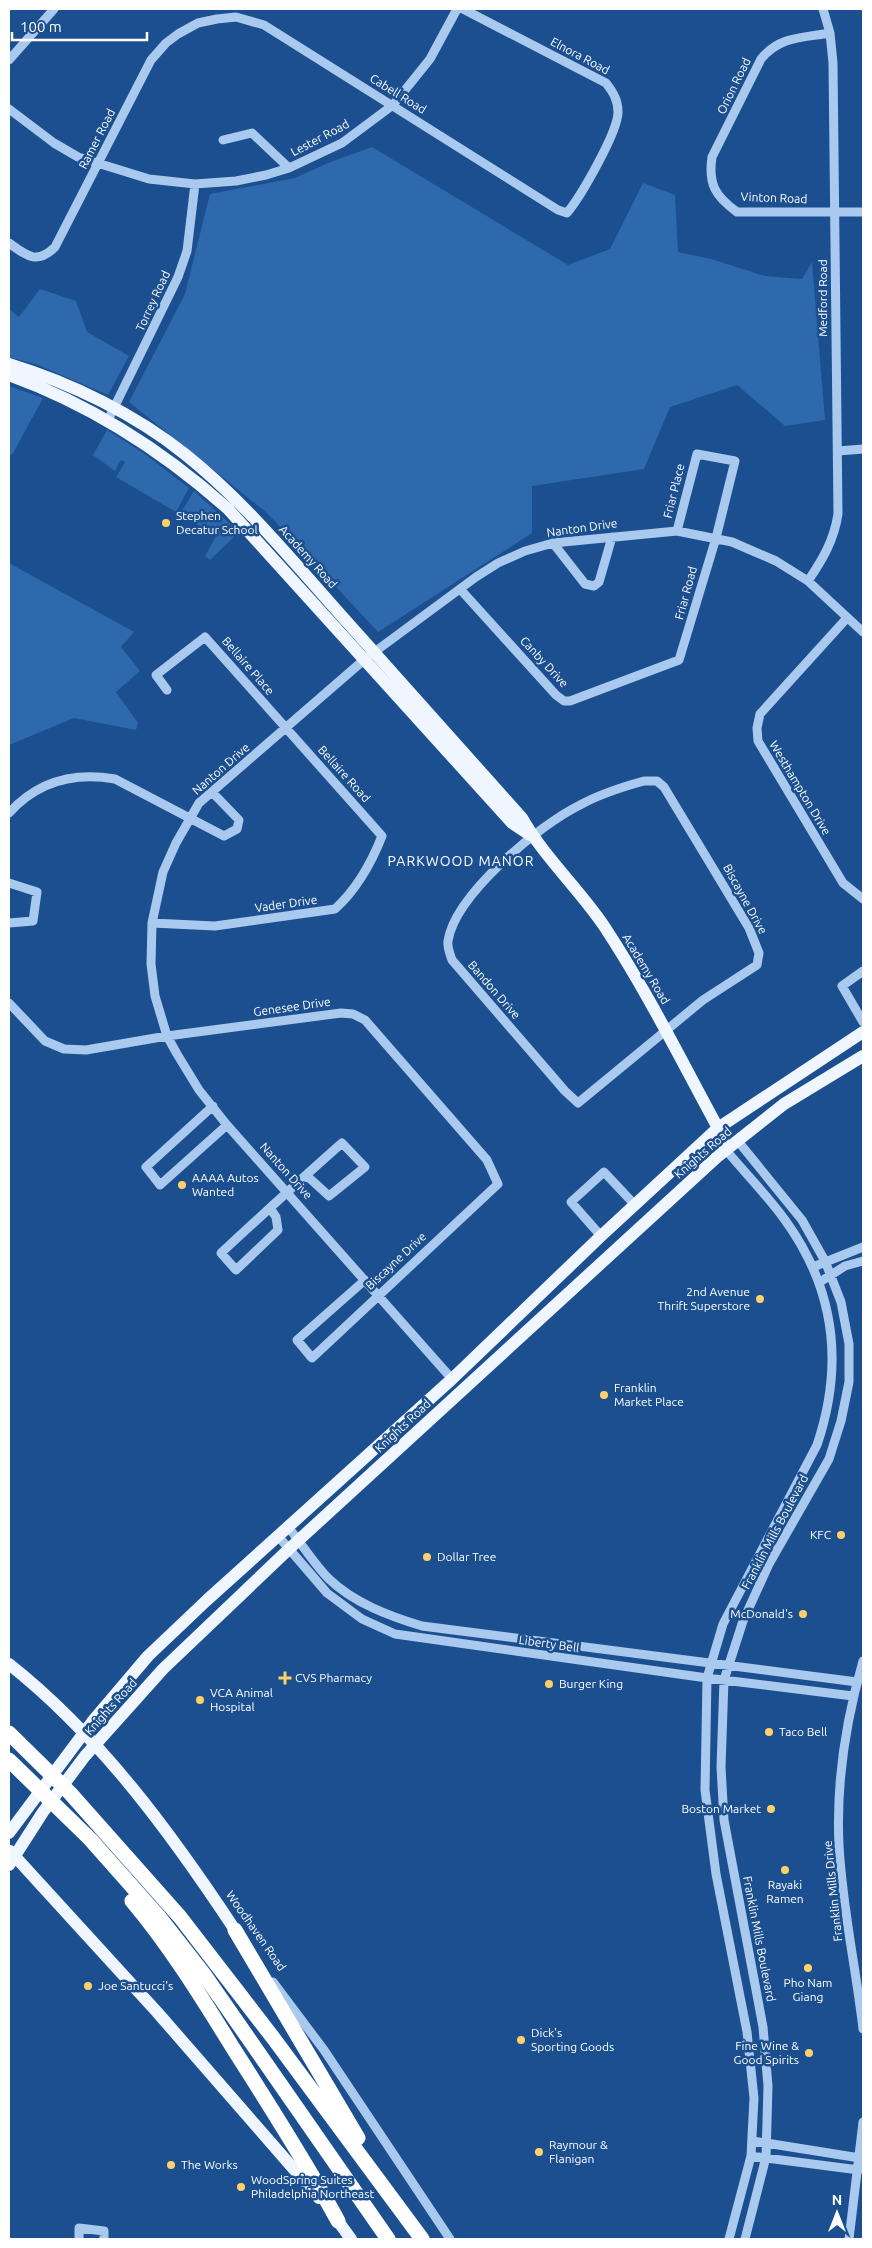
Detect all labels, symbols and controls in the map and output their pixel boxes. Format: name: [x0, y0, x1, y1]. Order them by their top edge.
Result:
scale bar: [12, 10, 148, 42]
text: 100 m: [20, 18, 62, 35]
street label: Elnora Road: [549, 35, 612, 77]
street label: Orion Road: [714, 55, 753, 116]
street label: Cabell Road: [368, 71, 429, 116]
street label: Ramer Road: [76, 107, 117, 171]
street label: Lester Road: [288, 117, 351, 158]
street label: Vinton Road: [740, 190, 808, 205]
street label: Medford Road: [816, 259, 829, 337]
street label: Torrey Road: [133, 269, 172, 333]
street label: Friar Place: [660, 462, 687, 519]
place label: Stephen Decatur School: [176, 509, 258, 536]
street label: Nanton Drive: [546, 516, 618, 539]
marker: Stephen Decatur School: [160, 517, 172, 529]
street label: Academy Road: [277, 523, 340, 591]
street label: Friar Road: [672, 565, 699, 621]
street label: Bellaire Place: [220, 634, 277, 697]
street label: Canby Drive: [518, 634, 571, 690]
street label: Westhampton Drive: [767, 738, 834, 837]
street label: Nanton Drive: [190, 740, 252, 797]
street label: Bellaire Road: [316, 743, 373, 804]
district label: PARKWOOD MANOR: [388, 853, 534, 869]
street label: Biscayne Drive: [721, 862, 770, 936]
street label: Vader Drive: [254, 893, 318, 914]
street label: Academy Road: [620, 931, 673, 1006]
street label: Bandon Drive: [466, 958, 523, 1021]
street label: Genesee Drive: [253, 995, 331, 1018]
street label: Knights Road: [672, 1124, 734, 1181]
street label: Nanton Drive: [258, 1140, 315, 1202]
place label: AAAA Autos Wanted: [192, 1171, 259, 1198]
marker: AAAA Autos Wanted: [176, 1179, 188, 1191]
street label: Biscayne Drive: [363, 1229, 429, 1292]
place label: 2nd Avenue Thrift Superstore: [658, 1285, 750, 1312]
marker: 2nd Avenue Thrift Superstore: [754, 1293, 766, 1305]
place label: Franklin Market Place: [614, 1381, 684, 1408]
marker: Franklin Market Place: [598, 1389, 610, 1401]
street label: Knights Road: [372, 1397, 433, 1455]
street label: Franklin Mills Boulevard: [739, 1472, 810, 1591]
place label: KFC: [810, 1528, 832, 1541]
marker: KFC: [835, 1529, 847, 1541]
place label: Dollar Tree: [437, 1550, 496, 1563]
marker: Dollar Tree: [421, 1551, 433, 1563]
place label: McDonald's: [730, 1607, 793, 1620]
marker: McDonald's: [797, 1608, 809, 1620]
street label: Liberty Bell: [518, 1633, 580, 1654]
place label: CVS Pharmacy: [295, 1671, 372, 1684]
marker: CVS Pharmacy: [279, 1672, 291, 1684]
street label: Knights Road: [82, 1676, 139, 1737]
place label: Burger King: [559, 1677, 623, 1690]
marker: Burger King: [543, 1678, 555, 1690]
place label: VCA Animal Hospital: [210, 1686, 273, 1713]
marker: VCA Animal Hospital: [194, 1694, 206, 1706]
place label: Taco Bell: [779, 1725, 827, 1738]
marker: Taco Bell: [763, 1726, 775, 1738]
place label: Boston Market: [681, 1802, 761, 1815]
marker: Boston Market: [765, 1803, 777, 1815]
street label: Franklin Mills Drive: [821, 1840, 844, 1942]
marker: Rayaki Ramen: [779, 1864, 791, 1876]
street label: Franklin Mills Boulevard: [741, 1875, 778, 2003]
place label: Rayaki Ramen: [766, 1878, 804, 1905]
street label: Woodhaven Road: [224, 1888, 289, 1973]
marker: Pho Nam Giang: [802, 1962, 814, 1974]
place label: Pho Nam Giang: [784, 1976, 832, 2003]
place label: Joe Santucci's: [98, 1979, 173, 1992]
marker: Joe Santucci's: [82, 1980, 94, 1992]
place label: Dick's Sporting Goods: [531, 2026, 614, 2053]
marker: Dick's Sporting Goods: [515, 2034, 527, 2046]
place label: Fine Wine & Good Spirits: [734, 2039, 799, 2066]
marker: Fine Wine & Good Spirits: [803, 2047, 815, 2059]
place label: Raymour & Flanigan: [549, 2138, 608, 2165]
marker: Raymour & Flanigan: [533, 2146, 545, 2158]
place label: The Works: [181, 2158, 238, 2171]
marker: The Works: [165, 2159, 177, 2171]
place label: WoodSpring Suites Philadelphia Northeast: [251, 2173, 374, 2200]
marker: WoodSpring Suites Philadelphia Northeast: [235, 2181, 247, 2193]
north arrow: [812, 2188, 862, 2238]
text: N: [832, 2192, 842, 2208]

